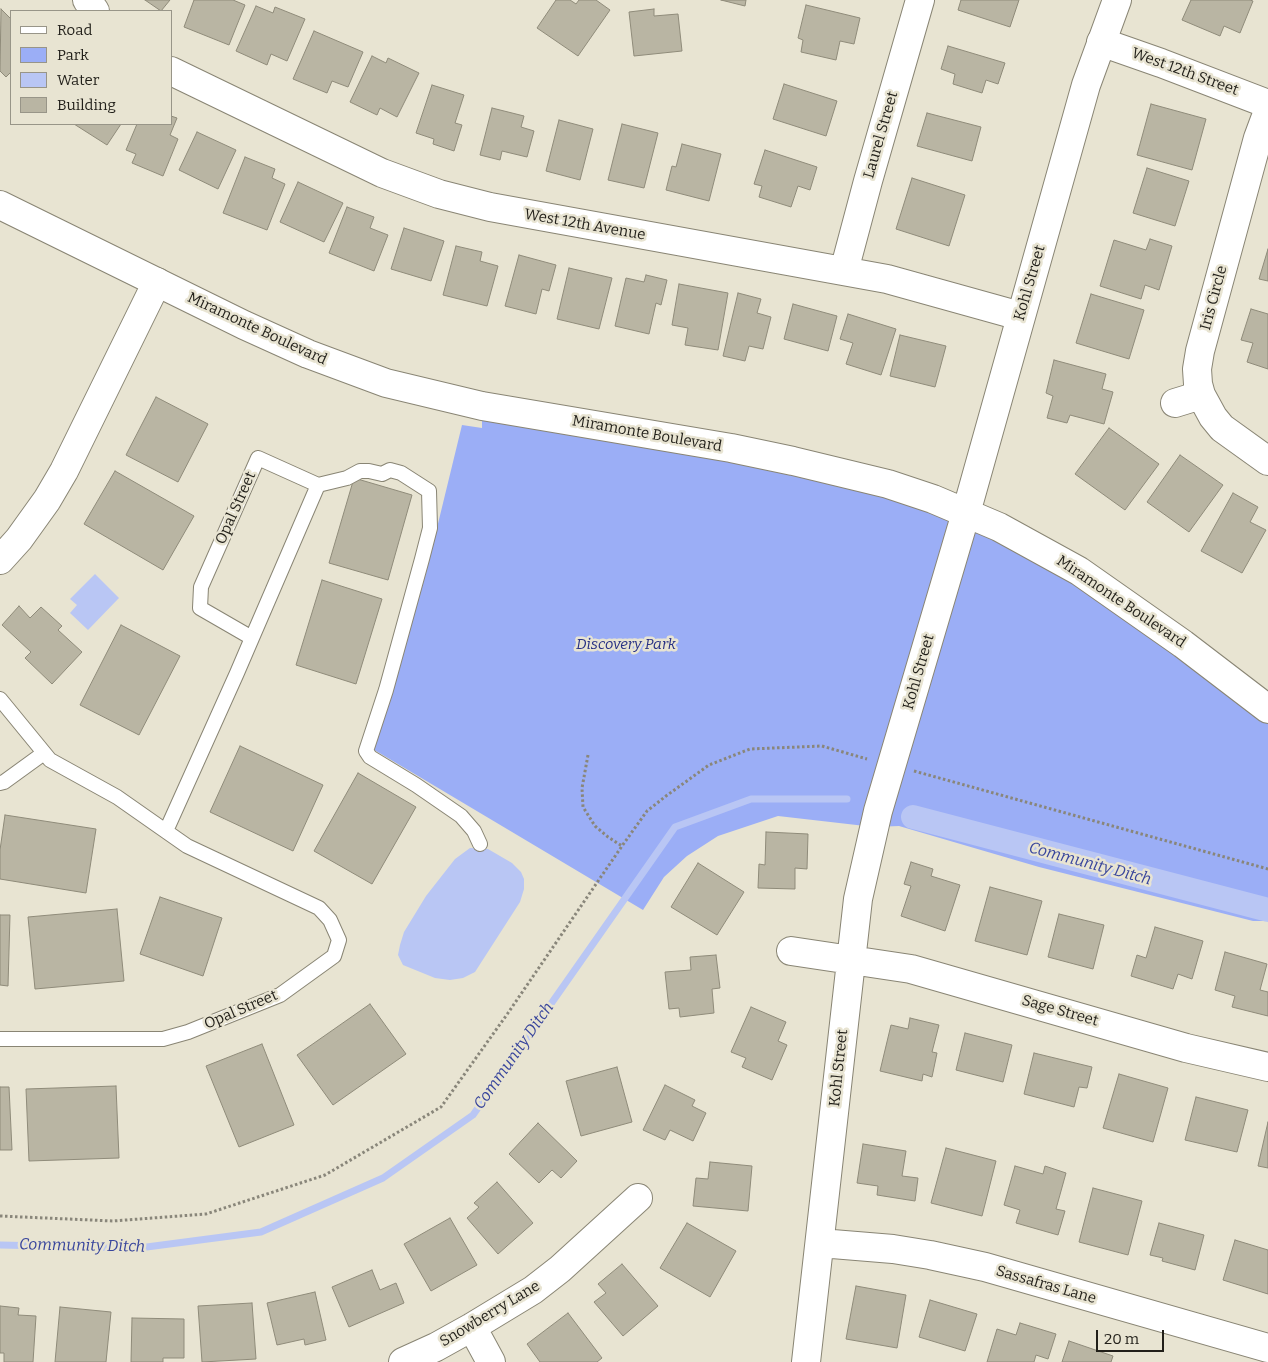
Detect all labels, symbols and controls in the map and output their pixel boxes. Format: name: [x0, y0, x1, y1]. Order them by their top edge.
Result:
legend: [10, 10, 172, 125]
text: Road: [57, 21, 92, 39]
street label: West 12th Street: [1129, 44, 1241, 100]
text: Park: [57, 46, 89, 64]
text: Water: [57, 71, 99, 89]
street label: Laurel Street: [860, 89, 902, 181]
text: Building: [57, 96, 116, 114]
street label: West 12th Avenue: [523, 205, 647, 245]
street label: Kohl Street: [1011, 243, 1049, 323]
street label: Iris Circle: [1197, 264, 1231, 332]
street label: Miramonte Boulevard: [184, 289, 330, 369]
street label: Miramonte Boulevard: [571, 412, 723, 456]
street label: Opal Street: [212, 469, 260, 547]
street label: Miramonte Boulevard: [1053, 552, 1189, 652]
street label: Kohl Street: [900, 632, 938, 712]
park label: Discovery Park: [576, 636, 676, 654]
water label: Community Ditch: [1027, 838, 1153, 890]
street label: Opal Street: [202, 987, 280, 1033]
street label: Sage Street: [1020, 992, 1100, 1030]
water label: Community Ditch: [470, 999, 558, 1113]
street label: Kohl Street: [826, 1028, 852, 1108]
water label: Community Ditch: [19, 1235, 145, 1257]
street label: Sassafras Lane: [994, 1262, 1098, 1308]
street label: Snowberry Lane: [437, 1277, 543, 1351]
scale bar: [1098, 1320, 1166, 1352]
text: 20 m: [1104, 1330, 1139, 1348]

